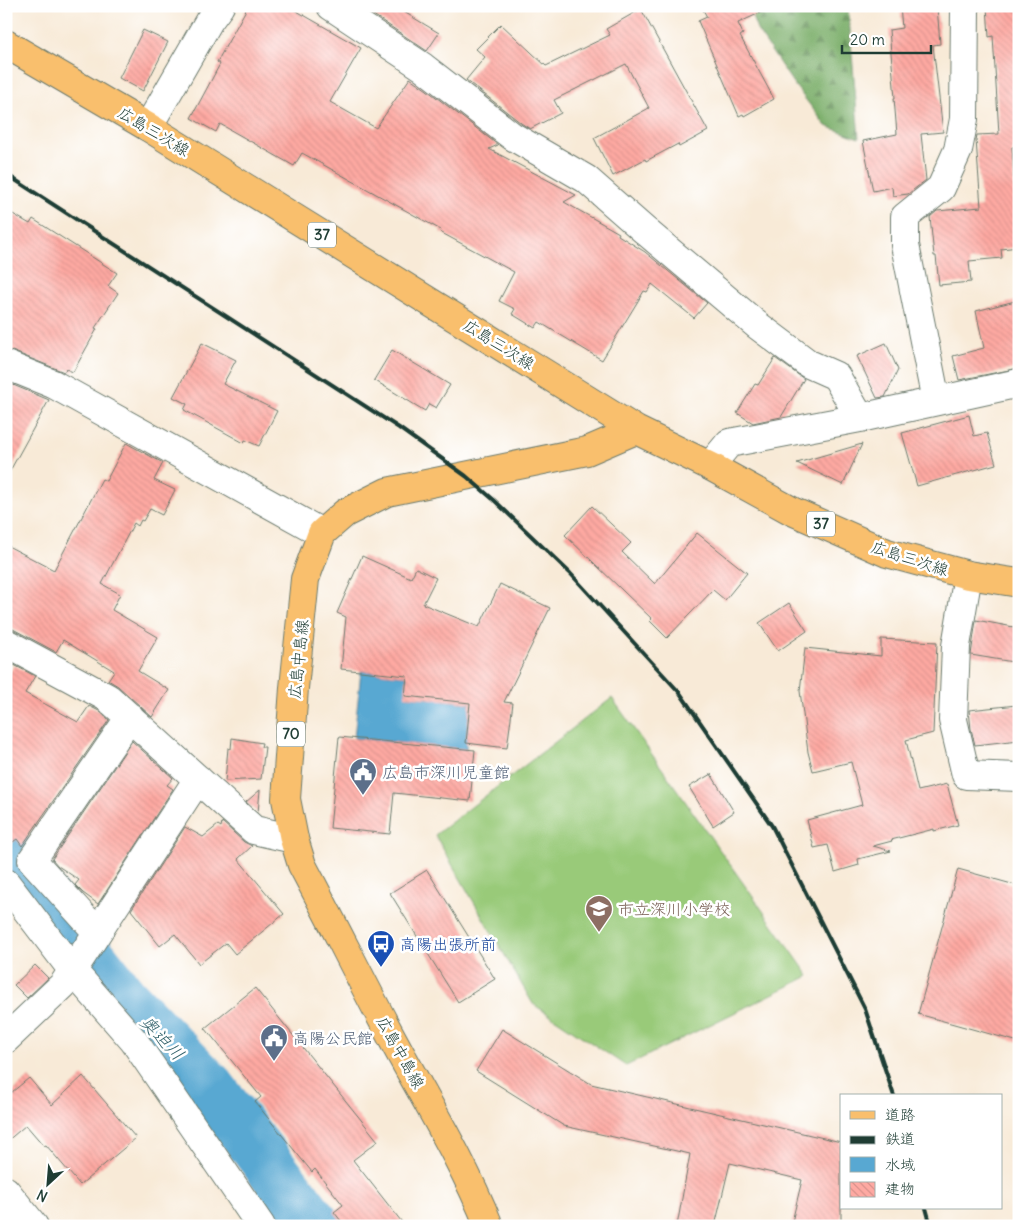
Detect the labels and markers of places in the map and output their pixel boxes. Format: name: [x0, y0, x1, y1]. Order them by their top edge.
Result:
public building icon: 広島市深川児童館: [348, 757, 378, 796]
place label: 広島市深川児童館: [382, 762, 510, 782]
school or university icon: 市立深川小学校: [584, 894, 614, 933]
place label: 市立深川小学校: [618, 899, 730, 919]
bus stop icon: 高陽出張所前: [366, 929, 396, 968]
place label: 高陽出張所前: [400, 934, 496, 954]
public building icon: 高陽公民館: [259, 1023, 289, 1062]
place label: 高陽公民館: [293, 1028, 373, 1048]

